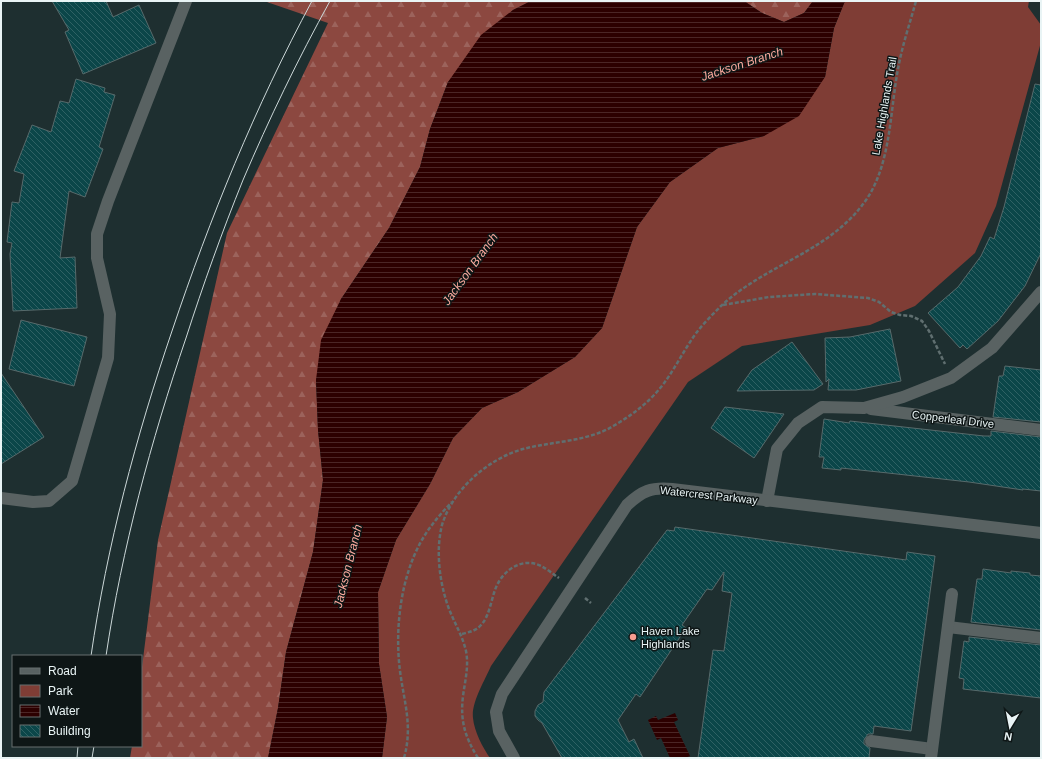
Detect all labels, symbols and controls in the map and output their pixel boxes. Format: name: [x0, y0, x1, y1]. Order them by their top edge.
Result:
water label: Jackson Branch: [698, 44, 785, 84]
street label: Lake Highlands Trail: [869, 56, 899, 156]
water label: Jackson Branch: [439, 230, 501, 308]
street label: Copperleaf Drive: [911, 408, 995, 430]
street label: Watercrest Parkway: [660, 484, 759, 506]
water label: Jackson Branch: [331, 523, 365, 610]
place label: Haven Lake Highlands: [641, 625, 700, 650]
marker: Haven Lake Highlands: [628, 632, 638, 642]
legend: [12, 655, 142, 747]
text: Road: [48, 664, 77, 678]
text: Park: [48, 684, 74, 698]
text: Water: [48, 704, 80, 718]
north arrow: [990, 707, 1030, 747]
text: Building: [48, 724, 91, 738]
text: N: [1003, 730, 1013, 743]

